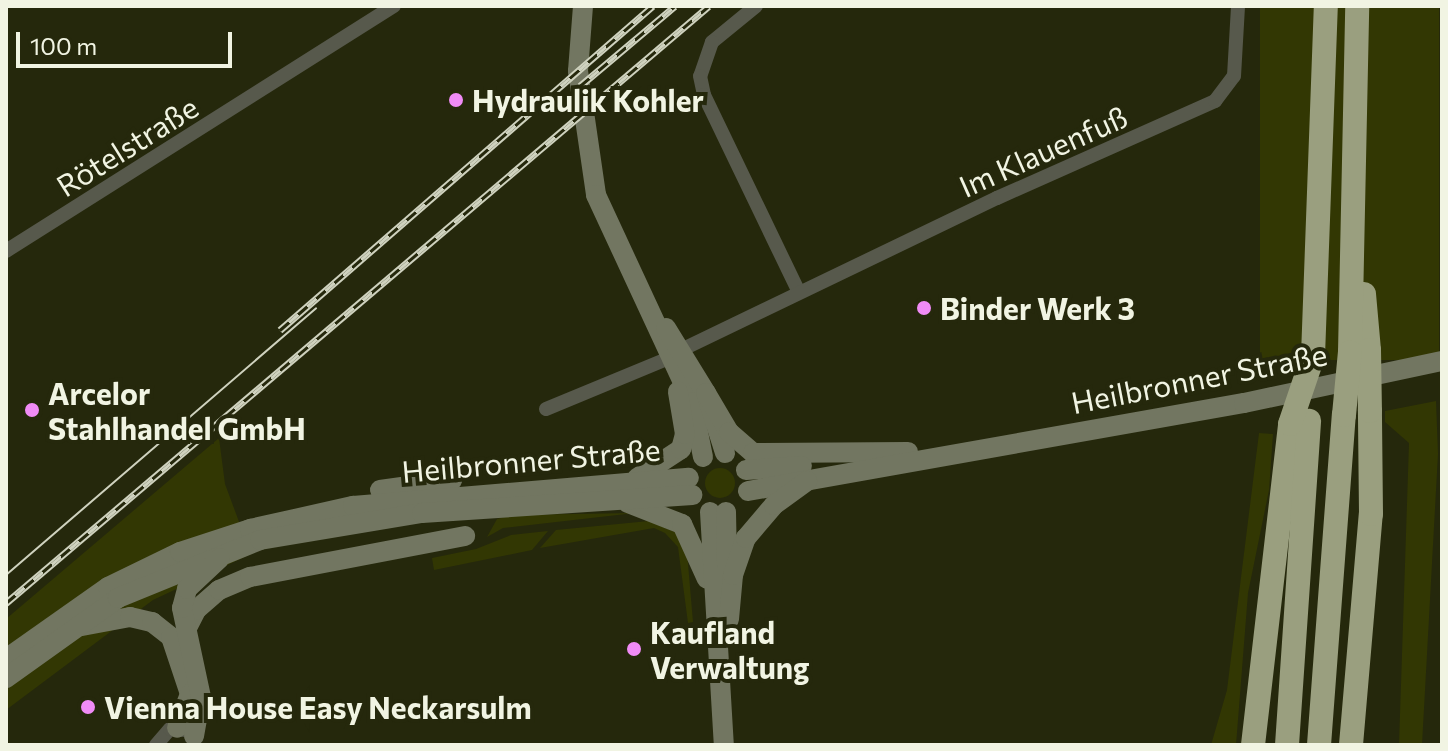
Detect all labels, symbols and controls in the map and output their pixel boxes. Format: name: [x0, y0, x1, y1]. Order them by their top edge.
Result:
scale bar: [20, 16, 236, 66]
text: 100 m: [30, 31, 97, 60]
place label: Hydraulik Kohler: [472, 82, 704, 118]
street label: Rötelstraße: [50, 88, 204, 204]
marker: Hydraulik Kohler: [447, 91, 465, 109]
street label: Im Klauenfuß: [953, 98, 1133, 204]
place label: Binder Werk 3: [940, 290, 1135, 326]
marker: Binder Werk 3: [915, 299, 933, 317]
street label: Heilbronner Straße: [1068, 336, 1330, 420]
place label: Arcelor Stahlhandel GmbH: [48, 375, 306, 446]
marker: Arcelor Stahlhandel GmbH: [23, 401, 41, 419]
street label: Heilbronner Straße: [400, 431, 662, 489]
place label: Kaufland Verwaltung: [650, 614, 810, 684]
marker: Kaufland Verwaltung: [625, 640, 643, 658]
place label: Vienna House Easy Neckarsulm: [104, 689, 532, 725]
marker: Vienna House Easy Neckarsulm: [79, 698, 97, 716]

